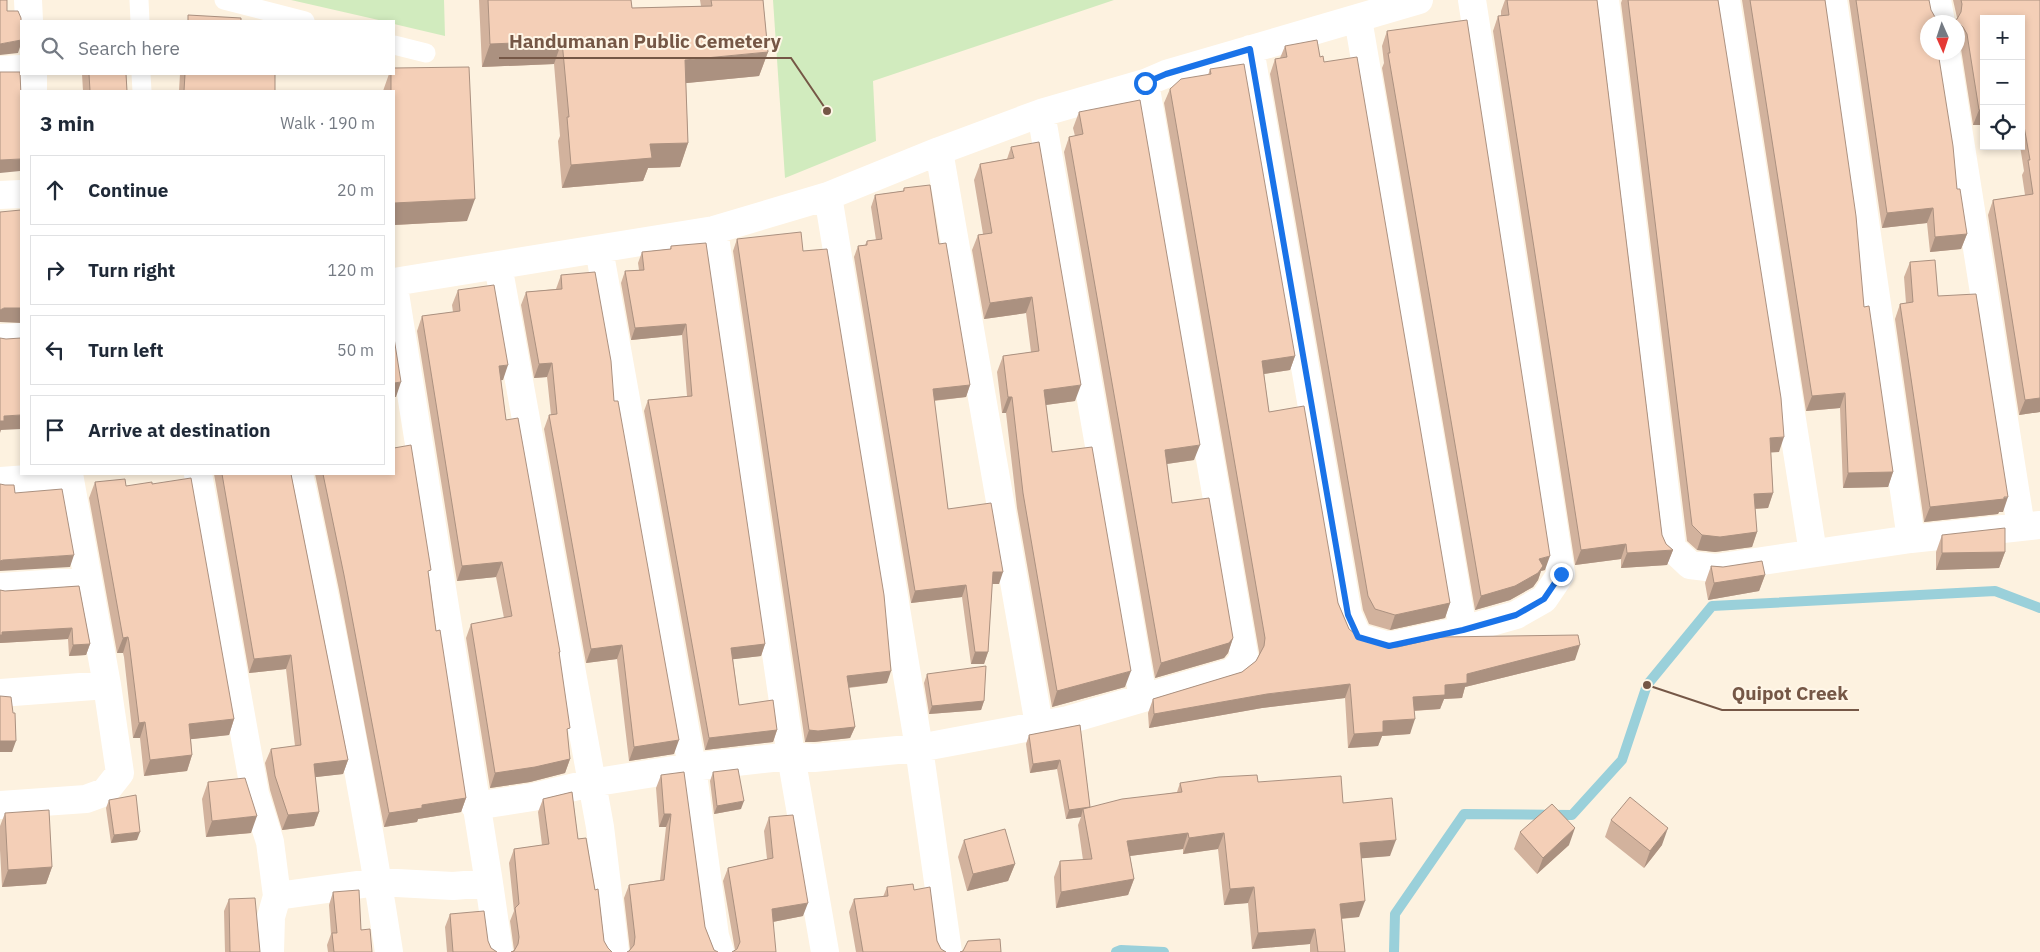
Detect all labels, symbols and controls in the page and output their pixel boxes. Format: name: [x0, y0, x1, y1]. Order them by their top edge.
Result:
north arrow: [1920, 15, 1965, 60]
map controls: [1980, 15, 2025, 150]
button: +: [1980, 15, 2025, 60]
search box: [20, 20, 395, 75]
callout: Handumanan Public Cemetery: [499, 24, 791, 58]
text: Handumanan Public Cemetery: [509, 29, 782, 53]
icon: search: [38, 34, 66, 62]
text: Search here: [78, 36, 180, 60]
button: −: [1980, 60, 2025, 105]
route start: [1134, 72, 1157, 95]
button: locate: [1980, 105, 2025, 150]
text: 3 min: [40, 109, 95, 137]
text: Walk · 190 m: [280, 113, 375, 133]
icon: ahead: [41, 176, 69, 204]
text: Continue: [88, 178, 168, 202]
text: 20 m: [337, 180, 374, 200]
icon: right: [41, 256, 69, 284]
text: Turn right: [88, 258, 175, 282]
text: 120 m: [327, 260, 374, 280]
icon: left: [41, 336, 69, 364]
text: Turn left: [88, 338, 164, 362]
text: 50 m: [337, 340, 374, 360]
icon: arrive: [41, 416, 69, 444]
text: Arrive at destination: [88, 418, 271, 442]
route end: [1550, 563, 1573, 586]
callout: Quipot Creek: [1722, 676, 1859, 710]
text: Quipot Creek: [1732, 681, 1848, 705]

